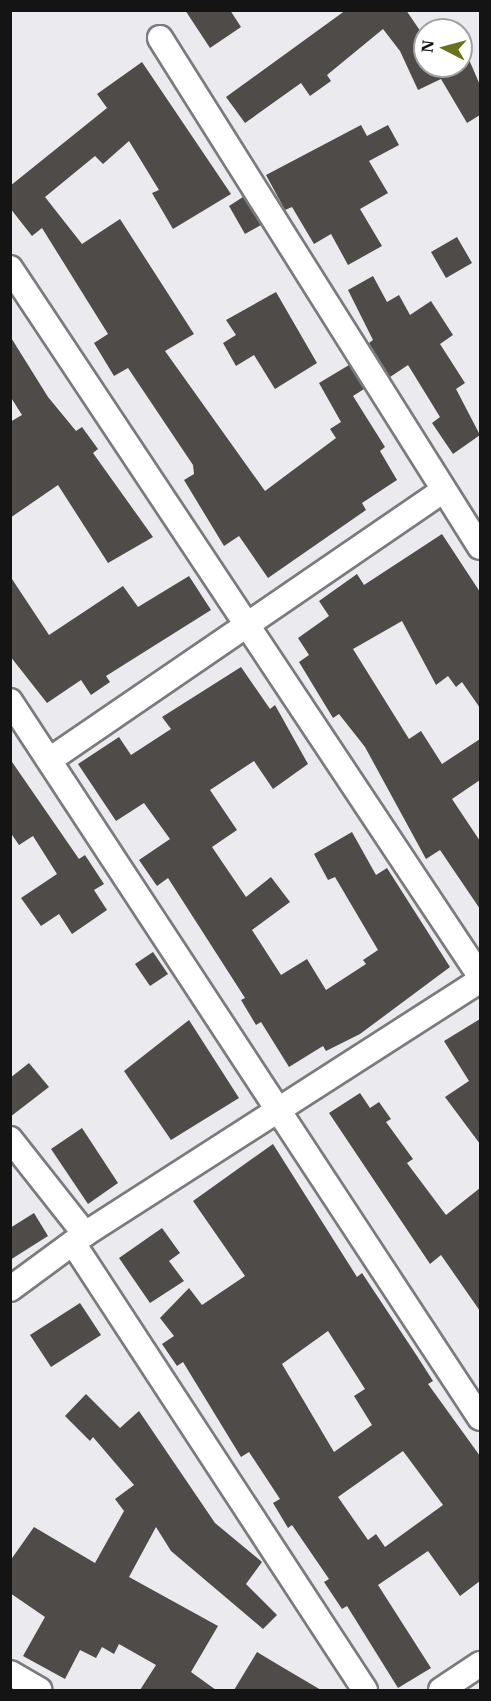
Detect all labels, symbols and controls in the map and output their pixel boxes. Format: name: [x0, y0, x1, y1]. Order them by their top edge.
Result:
north arrow: [413, 18, 473, 78]
text: N: [416, 39, 438, 54]

